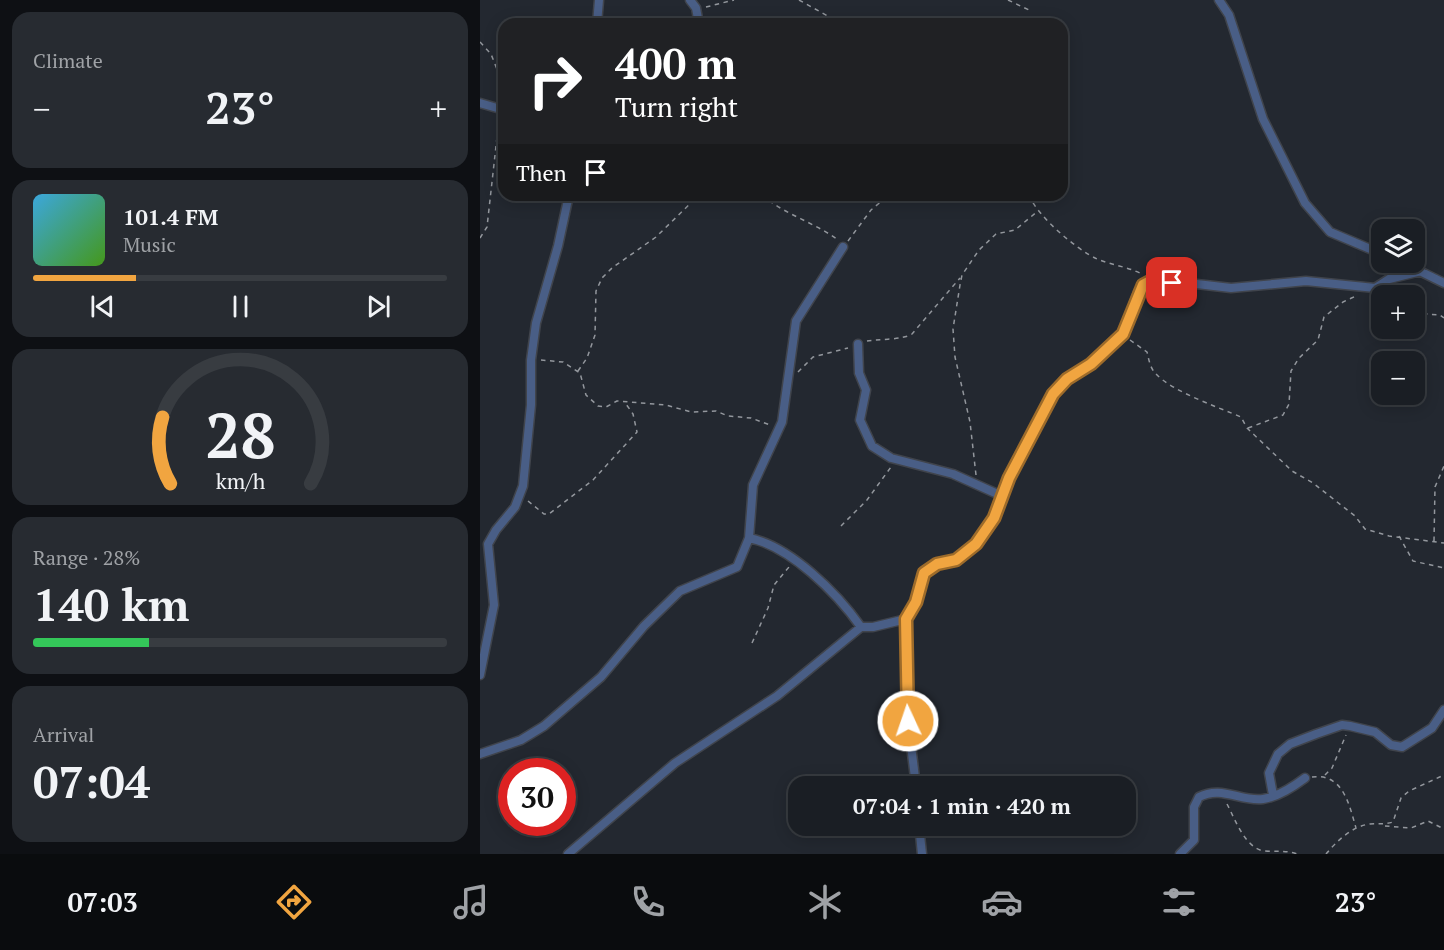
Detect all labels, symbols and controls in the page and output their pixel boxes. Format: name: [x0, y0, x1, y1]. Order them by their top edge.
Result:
text: 400 m: [615, 35, 736, 91]
icon: right: [516, 42, 594, 120]
text: Climate: [33, 47, 103, 74]
text: 23°: [205, 77, 275, 137]
text: −: [33, 87, 51, 130]
text: +: [429, 87, 447, 130]
text: Turn right: [615, 89, 738, 125]
icon: arrive: [579, 156, 612, 189]
text: Then: [516, 158, 567, 187]
text: 101.4 FM: [123, 202, 218, 231]
map controls: [1371, 219, 1425, 405]
button: layers: [1371, 219, 1425, 273]
text: Music: [123, 231, 176, 258]
pin: [1146, 257, 1197, 308]
icon: arrive: [1155, 266, 1188, 299]
button: +: [1371, 285, 1425, 339]
icon: previous: [86, 290, 119, 323]
icon: pause: [224, 290, 257, 323]
icon: next: [362, 290, 395, 323]
button: −: [1371, 351, 1425, 405]
text: 28: [205, 393, 275, 476]
text: km/h: [215, 467, 265, 495]
text: Range · 28%: [33, 544, 140, 571]
text: 140 km: [33, 574, 189, 634]
position arrow: [876, 689, 940, 753]
text: Arrival: [33, 721, 94, 748]
text: 07:04: [33, 751, 150, 811]
speed limit sign: 30: [498, 758, 576, 836]
text: 07:04 · 1 min · 420 m: [853, 791, 1071, 820]
icon: directions: [273, 881, 315, 923]
icon: music: [450, 881, 492, 923]
icon: phone: [627, 881, 669, 923]
icon: climate: [804, 881, 846, 923]
icon: car: [981, 881, 1023, 923]
icon: filters: [1158, 881, 1200, 923]
text: 07:03: [68, 884, 138, 920]
text: 23°: [1335, 884, 1376, 920]

